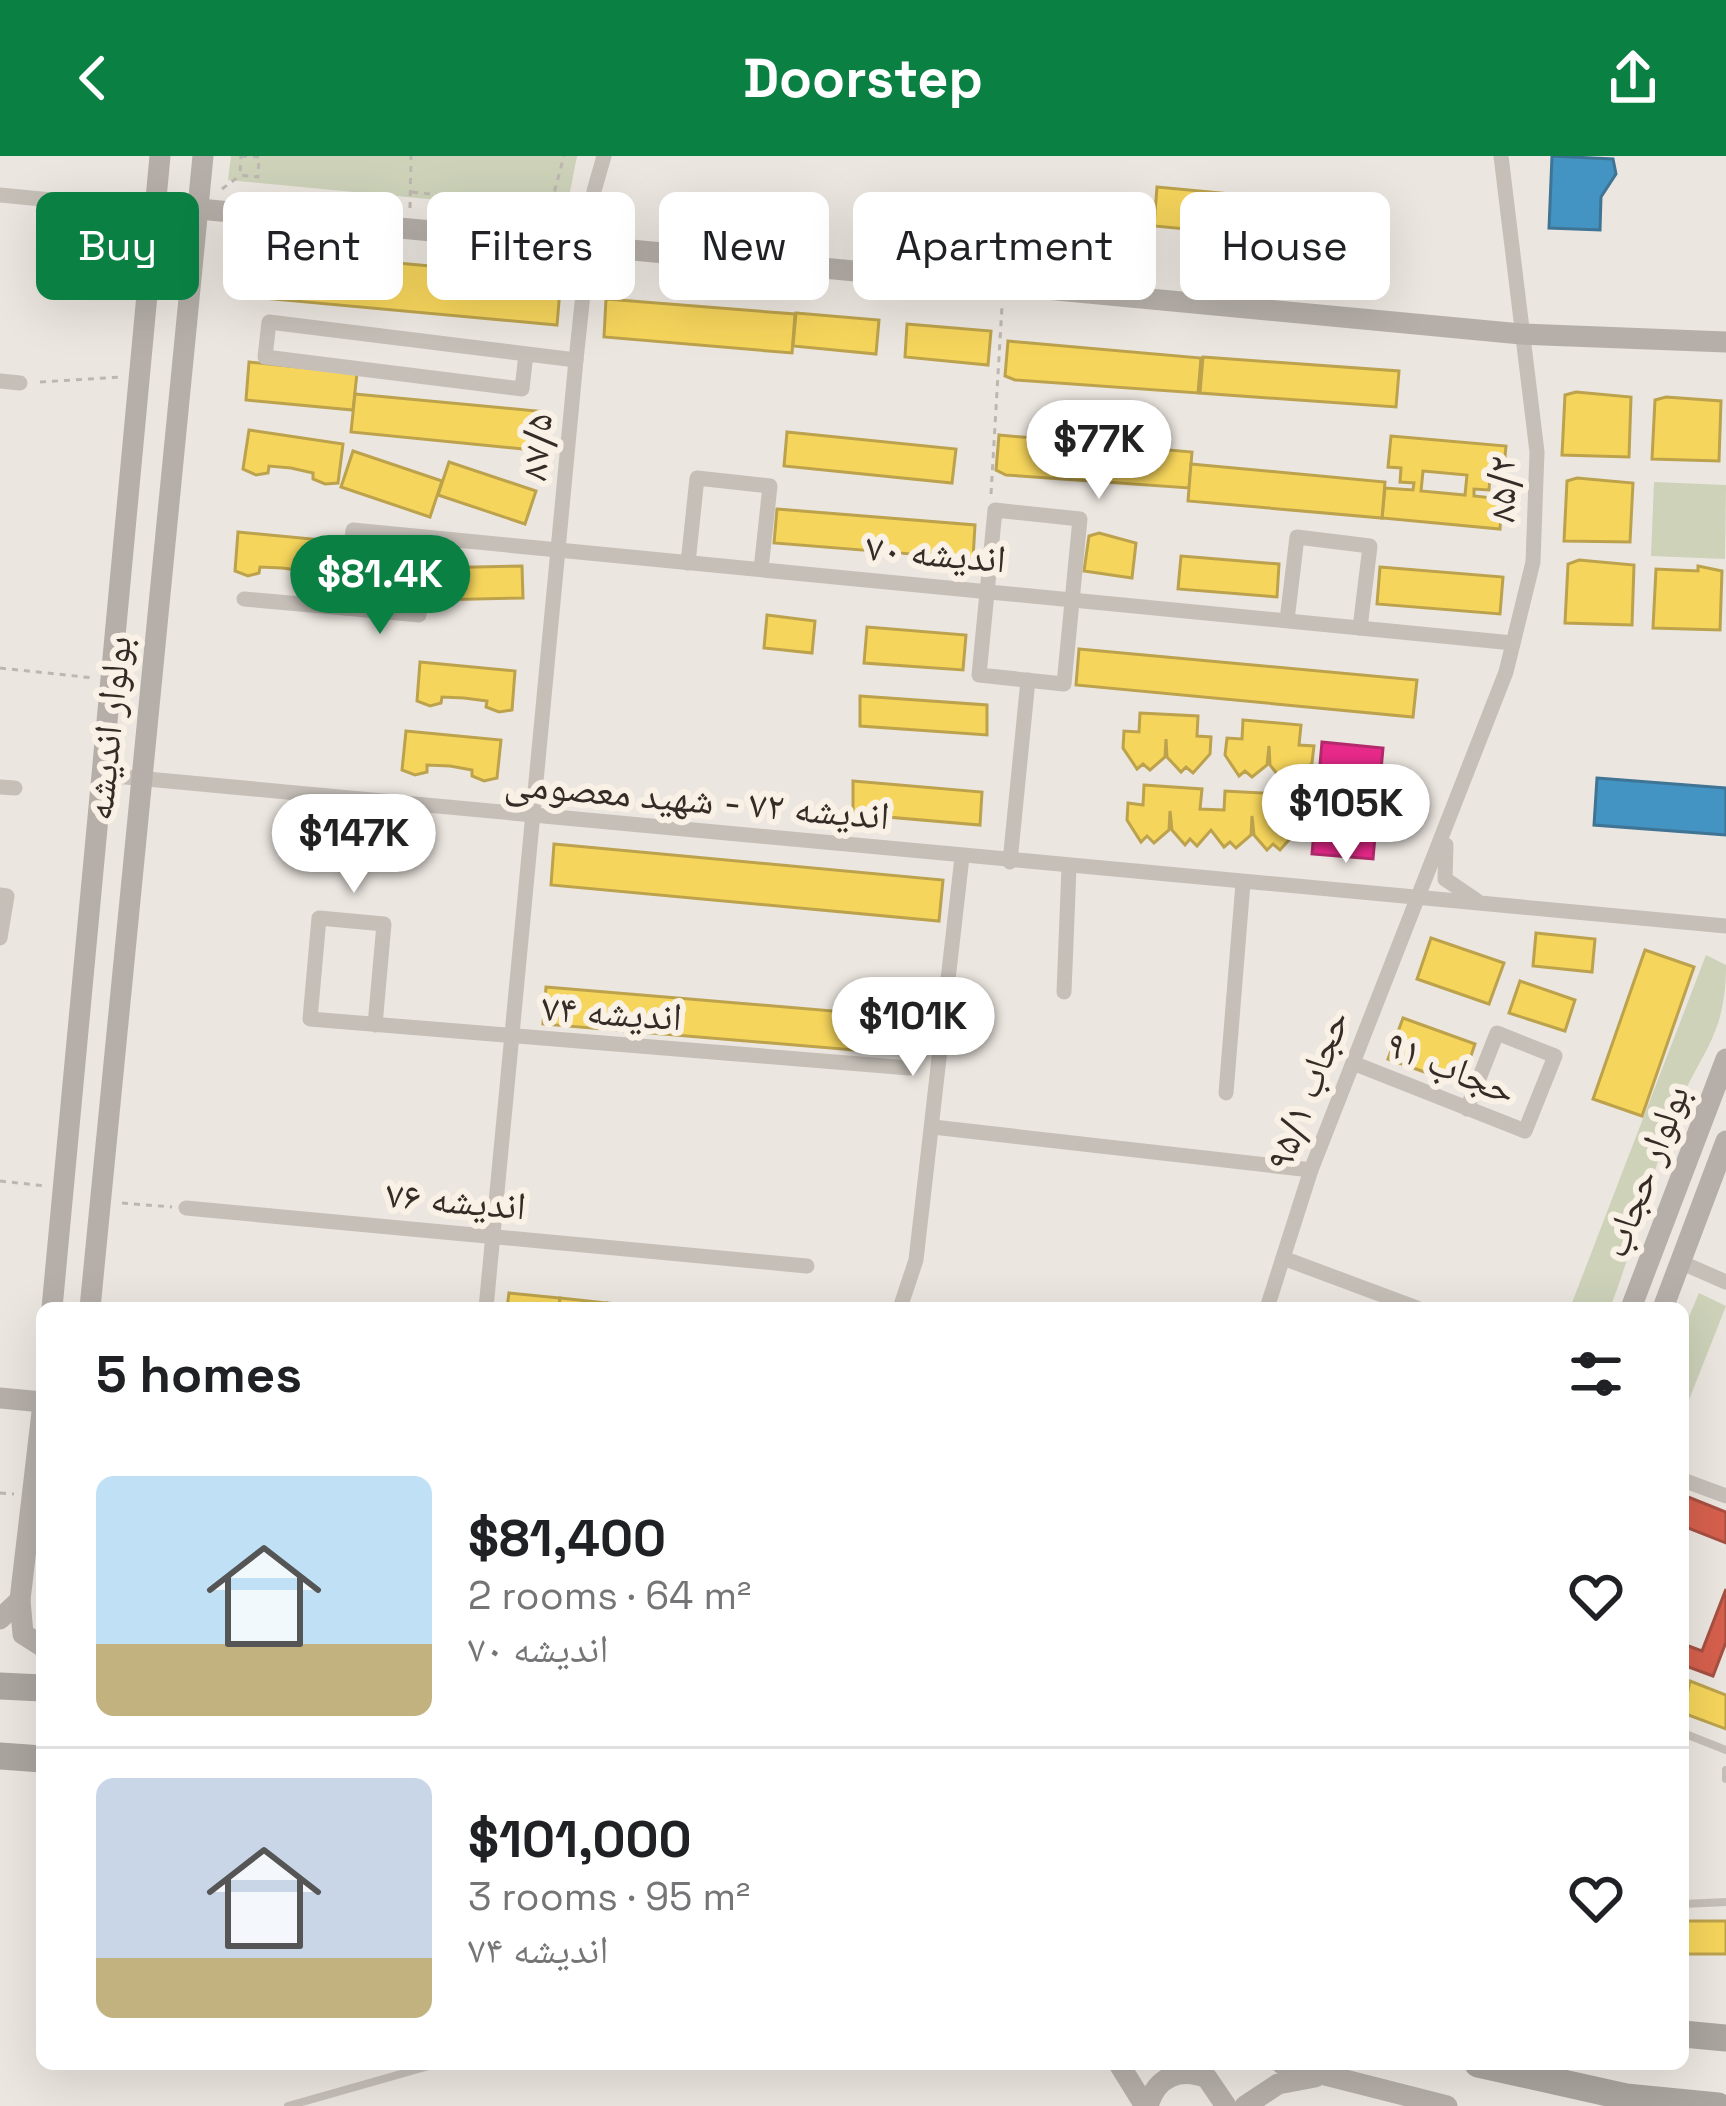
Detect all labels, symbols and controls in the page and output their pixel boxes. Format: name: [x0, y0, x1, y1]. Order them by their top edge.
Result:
text: Doorstep: [743, 44, 983, 113]
icon: back: [60, 45, 126, 111]
icon: share: [1600, 45, 1666, 111]
chip: Buy: [36, 192, 199, 300]
chip: Rent: [223, 192, 403, 300]
chip: Filters: [427, 192, 635, 300]
chip: New: [659, 192, 829, 300]
chip: Apartment: [853, 192, 1156, 300]
chip: House: [1180, 192, 1390, 300]
pin: $77K: [1028, 400, 1170, 502]
street label: ۸۷/۵: [509, 412, 563, 482]
text: $77K: [1053, 414, 1145, 463]
street label: ۸۵/۲: [1477, 456, 1526, 522]
street label: اندیشه ۷۰: [864, 522, 1008, 584]
pin: $81.4K: [282, 535, 478, 637]
text: $81.4K: [317, 549, 443, 598]
street label: بولوار اندیشه: [74, 633, 142, 823]
street label: اندیشه ۷۲ - شهید معصومی: [503, 758, 891, 840]
pin: $105K: [1262, 764, 1430, 866]
text: $105K: [1289, 778, 1403, 827]
pin: $147K: [270, 794, 438, 896]
text: $147K: [299, 808, 409, 857]
pin: $101K: [829, 977, 997, 1079]
street label: اندیشه ۷۴: [540, 983, 684, 1041]
text: $101K: [859, 991, 967, 1040]
street label: حجاب ۹۵/۱: [1254, 1003, 1360, 1177]
street label: حجاب ۹۱: [1379, 1019, 1523, 1115]
street label: بولوار حجاب: [1590, 1078, 1700, 1264]
street label: اندیشه ۷۶: [384, 1169, 528, 1231]
icon: filters: [1563, 1341, 1629, 1407]
text: 5 homes: [96, 1342, 302, 1407]
text: $81,400: [468, 1506, 666, 1571]
icon: home: [192, 1524, 336, 1668]
icon: heart: [1563, 1563, 1629, 1629]
text: 2 rooms · 64 m²: [468, 1571, 751, 1620]
text: اندیشه ۷۰: [468, 1624, 608, 1673]
text: $101,000: [468, 1807, 692, 1872]
icon: home: [192, 1826, 336, 1970]
icon: heart: [1563, 1865, 1629, 1931]
text: 3 rooms · 95 m²: [468, 1872, 750, 1921]
text: اندیشه ۷۴: [468, 1925, 608, 1974]

